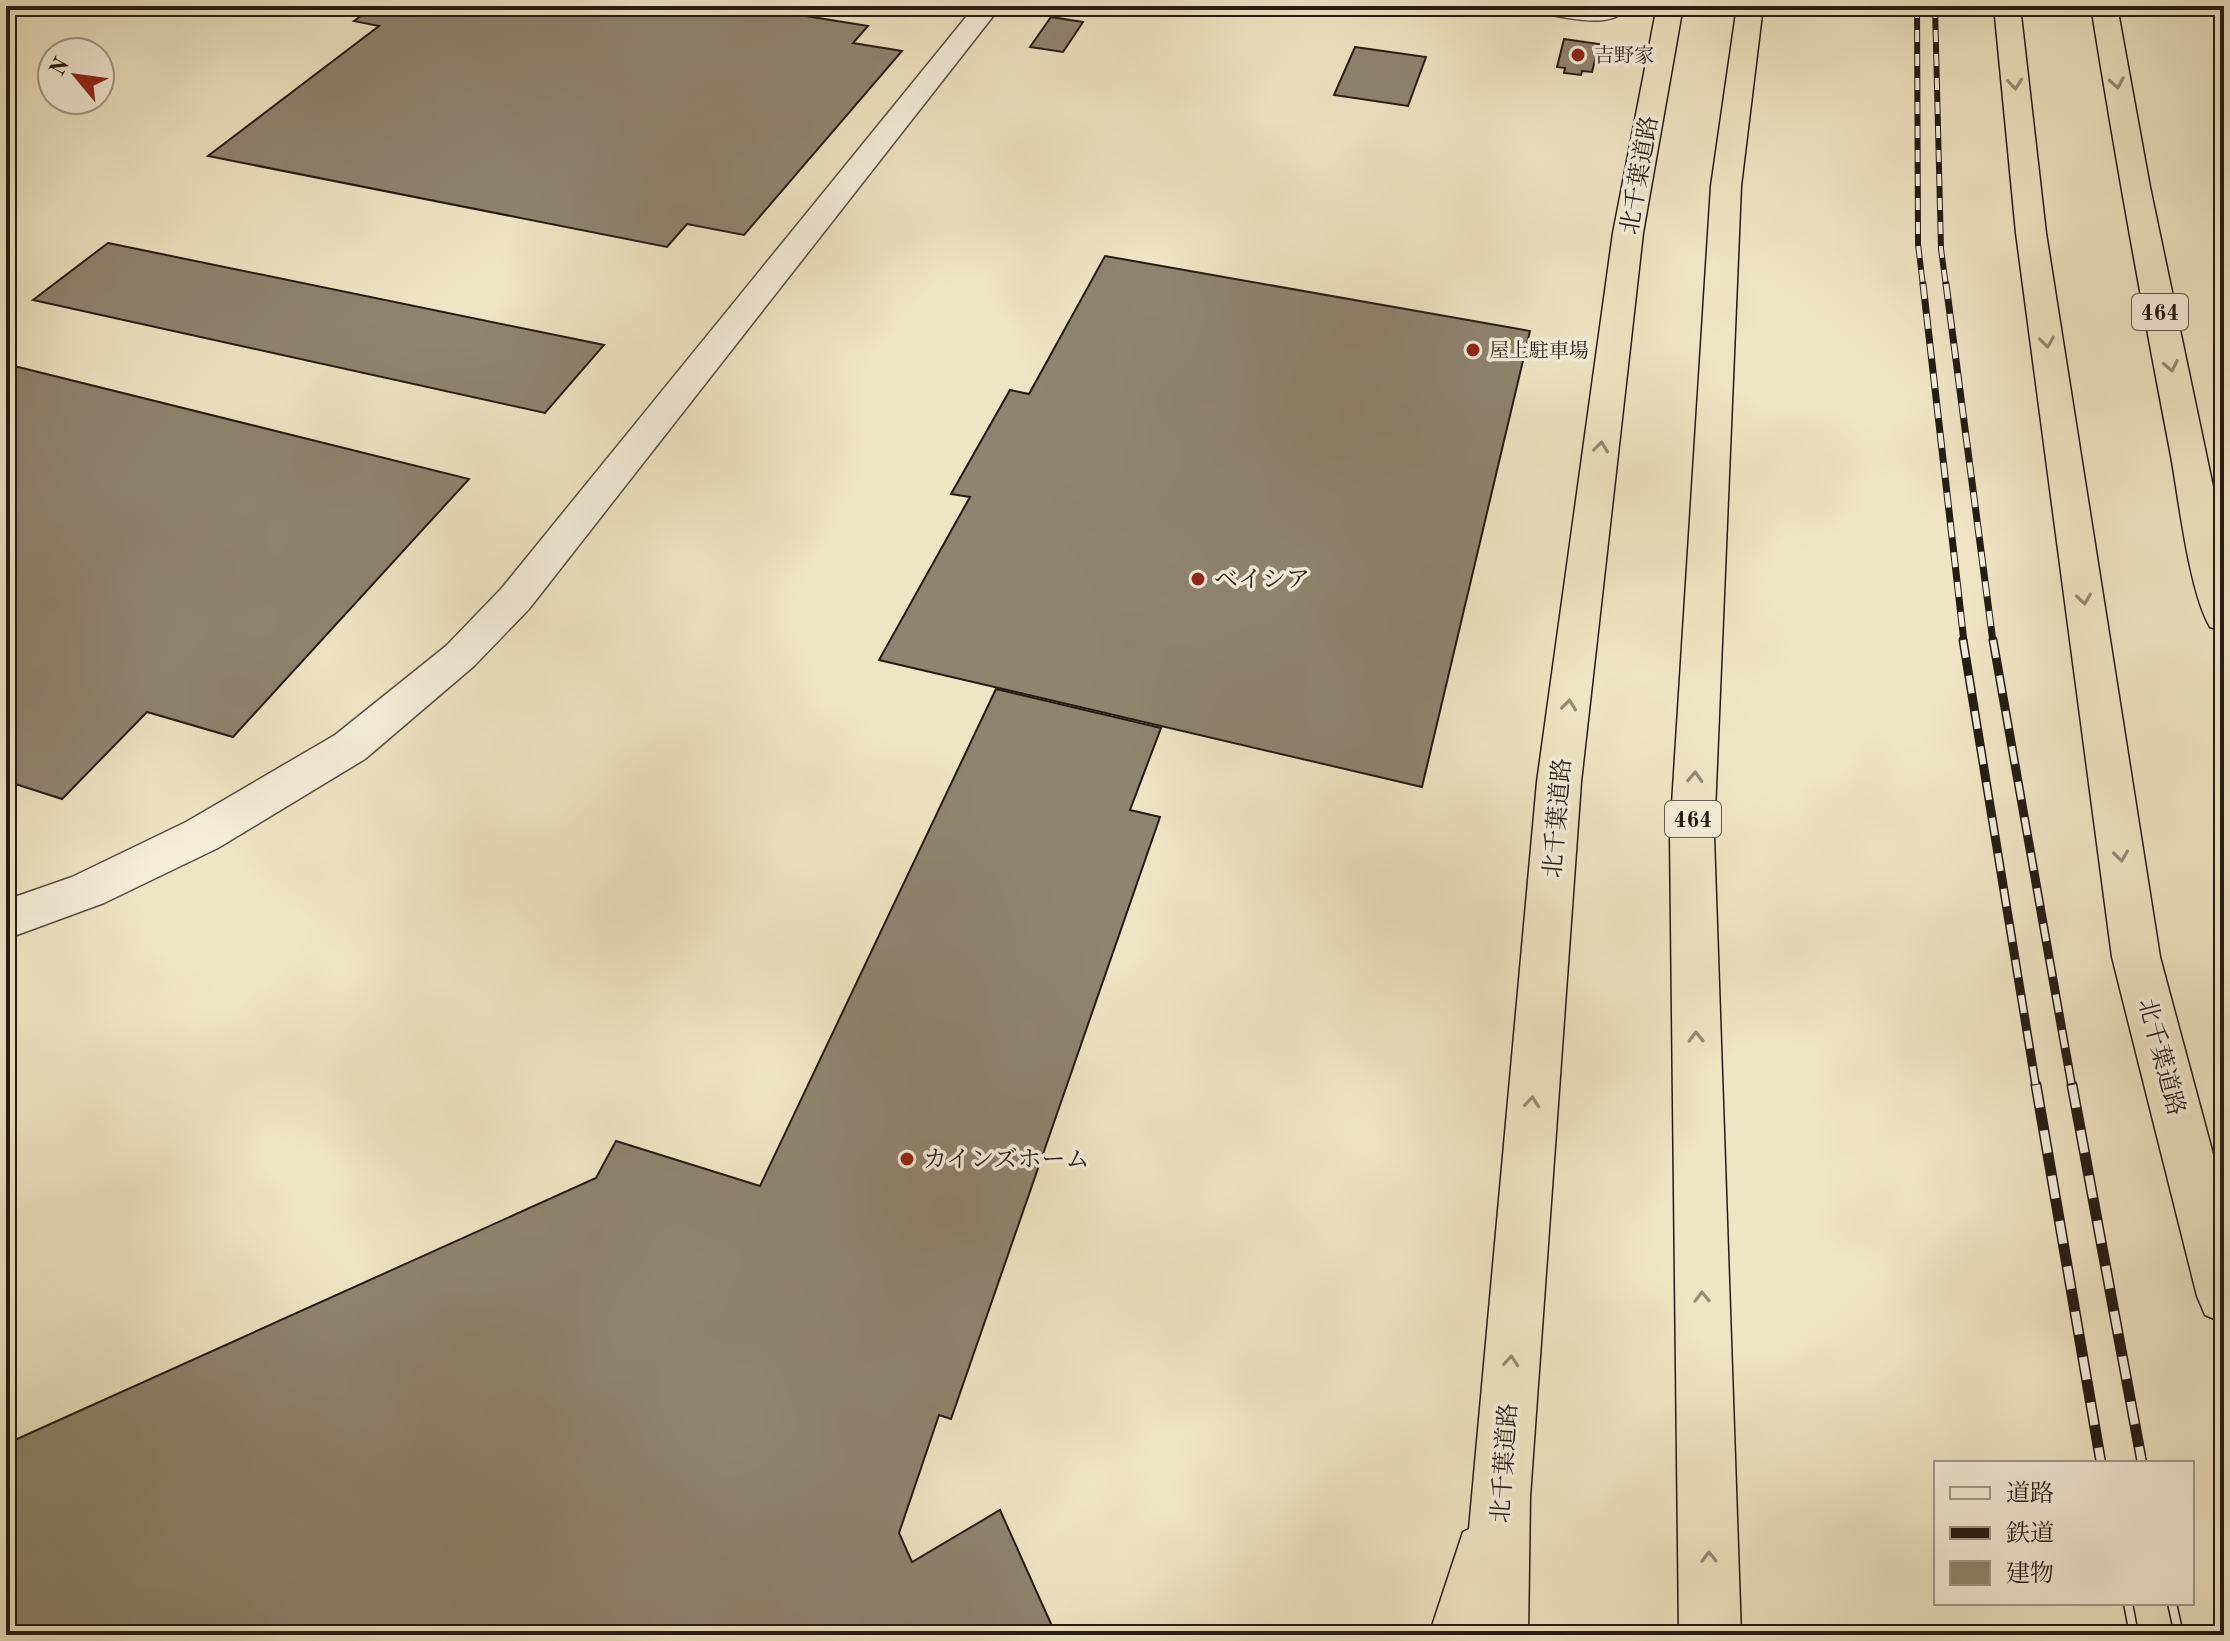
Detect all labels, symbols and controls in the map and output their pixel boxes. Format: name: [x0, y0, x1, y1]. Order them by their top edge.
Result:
north arrow: [36, 36, 116, 116]
place label: 吉野家: [1594, 45, 1654, 67]
marker: 吉野家: [1569, 46, 1587, 64]
text: N: [47, 54, 74, 80]
one-way arrow: [2108, 76, 2125, 90]
one-way arrow: [2007, 77, 2024, 90]
street label: 北千葉道路: [1616, 114, 1663, 237]
road number: 464: [2132, 294, 2188, 330]
one-way arrow: [2038, 335, 2055, 348]
place label: 屋上駐車場: [1489, 340, 1589, 362]
marker: 屋上駐車場: [1464, 341, 1482, 359]
one-way arrow: [2161, 359, 2178, 373]
one-way arrow: [1592, 440, 1609, 453]
place label: ベイシア: [1214, 568, 1310, 593]
marker: ベイシア: [1189, 570, 1207, 588]
one-way arrow: [2075, 592, 2092, 606]
one-way arrow: [1560, 698, 1577, 711]
street label: 北千葉道路: [1539, 757, 1576, 879]
one-way arrow: [1686, 770, 1703, 783]
road number: 464: [1665, 801, 1721, 837]
one-way arrow: [2112, 849, 2129, 863]
street label: 北千葉道路: [2133, 996, 2190, 1119]
one-way arrow: [1688, 1030, 1705, 1043]
one-way arrow: [1523, 1095, 1540, 1108]
place label: カインズホーム: [923, 1147, 1090, 1173]
marker: カインズホーム: [898, 1150, 916, 1168]
one-way arrow: [1694, 1290, 1711, 1303]
one-way arrow: [1502, 1355, 1519, 1368]
street label: 北千葉道路: [1487, 1402, 1522, 1524]
legend: [1934, 1461, 2194, 1605]
text: 道路: [2006, 1480, 2054, 1507]
text: 鉄道: [2006, 1520, 2054, 1547]
one-way arrow: [1700, 1550, 1717, 1563]
text: 建物: [2006, 1560, 2054, 1587]

